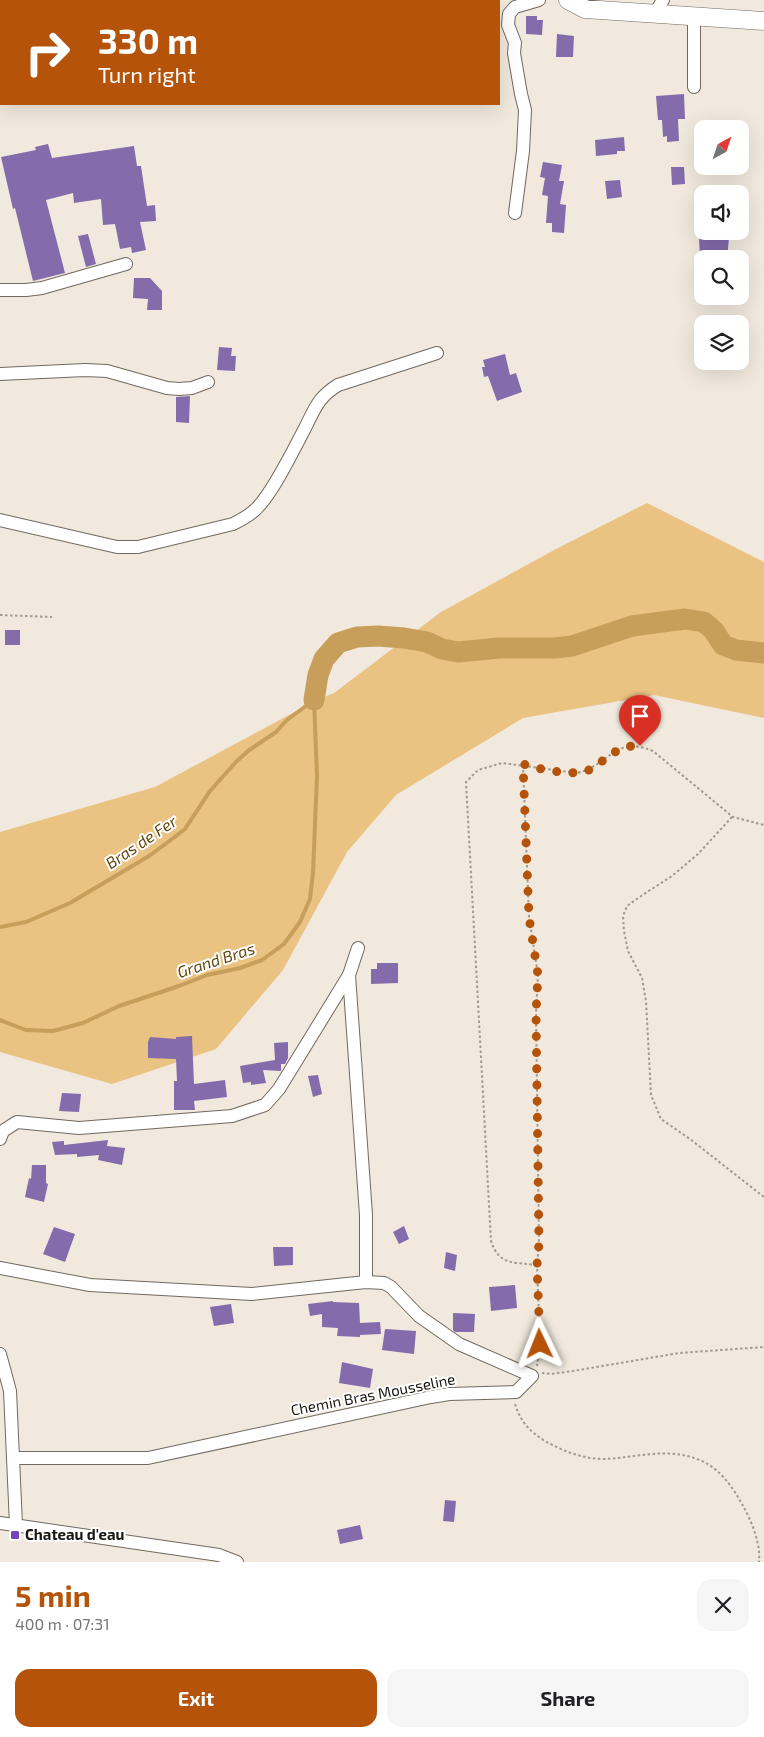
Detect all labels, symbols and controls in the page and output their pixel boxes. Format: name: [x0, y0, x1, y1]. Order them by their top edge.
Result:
text: 330 m: [98, 19, 198, 61]
icon: right: [15, 20, 80, 85]
text: Turn right: [98, 61, 196, 87]
north arrow: [694, 120, 749, 175]
map controls: [694, 120, 749, 370]
button: sound: [694, 185, 749, 240]
button: search: [694, 250, 749, 305]
button: layers: [694, 315, 749, 370]
pin: [619, 695, 661, 746]
icon: arrive: [626, 702, 654, 730]
water label: Bras de Fer: [102, 811, 180, 872]
water label: Grand Bras: [175, 938, 257, 981]
position arrow: [513, 1317, 565, 1369]
street label: Chemin Bras Mousseline: [289, 1369, 457, 1419]
place label: Chateau d'eau: [25, 1525, 124, 1543]
marker: Chateau d'eau: [9, 1529, 21, 1541]
text: 5 min: [15, 1577, 91, 1613]
button: close: [697, 1579, 749, 1631]
text: 400 m · 07:31: [15, 1614, 110, 1633]
button: Exit: [15, 1669, 377, 1727]
button: Share: [387, 1669, 749, 1727]

